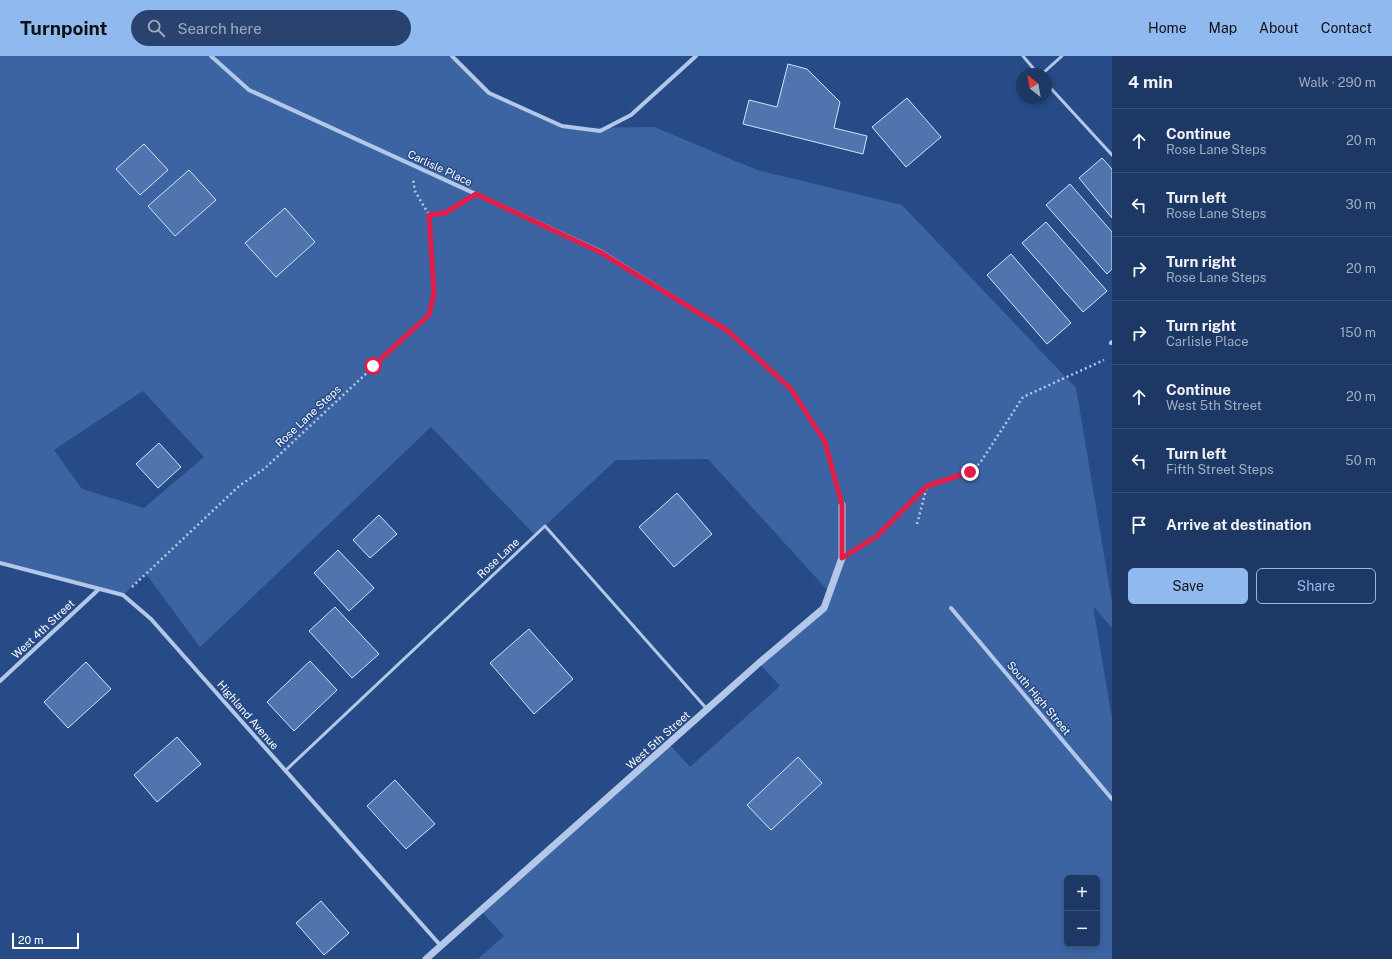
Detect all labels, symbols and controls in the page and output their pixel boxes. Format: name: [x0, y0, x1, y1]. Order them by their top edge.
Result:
search box: [131, 10, 411, 46]
text: Turnpoint: [20, 17, 107, 39]
icon: search: [145, 17, 167, 39]
text: Search here: [177, 20, 262, 37]
text: Home: [1148, 20, 1187, 36]
text: Map: [1209, 20, 1237, 36]
text: About: [1259, 20, 1299, 36]
text: Contact: [1321, 20, 1372, 36]
north arrow: [1016, 68, 1052, 104]
text: 4 min: [1128, 72, 1173, 92]
text: Walk · 290 m: [1298, 75, 1376, 90]
text: Continue: [1166, 125, 1231, 142]
icon: ahead: [1128, 130, 1150, 152]
text: 20 m: [1346, 133, 1376, 148]
text: Rose Lane Steps: [1166, 142, 1266, 157]
street label: Carlisle Place: [406, 148, 474, 188]
text: Turn left: [1166, 189, 1227, 206]
icon: left: [1128, 194, 1150, 216]
text: 30 m: [1346, 197, 1376, 212]
text: Rose Lane Steps: [1166, 206, 1266, 221]
text: Turn right: [1166, 253, 1236, 270]
icon: right: [1128, 258, 1150, 280]
text: 20 m: [1346, 261, 1376, 276]
text: Rose Lane Steps: [1166, 270, 1266, 285]
text: Turn right: [1166, 317, 1236, 334]
icon: right: [1128, 322, 1150, 344]
text: 150 m: [1340, 325, 1376, 340]
text: Carlisle Place: [1166, 334, 1249, 349]
route start: [364, 357, 382, 375]
text: Continue: [1166, 381, 1231, 398]
street label: Rose Lane Steps: [273, 382, 343, 449]
icon: ahead: [1128, 386, 1150, 408]
text: 20 m: [1346, 389, 1376, 404]
text: West 5th Street: [1166, 398, 1262, 413]
text: Turn left: [1166, 445, 1227, 462]
icon: left: [1128, 450, 1150, 472]
text: 50 m: [1345, 453, 1376, 468]
text: Fifth Street Steps: [1166, 462, 1274, 477]
route end: [961, 463, 979, 481]
icon: arrive: [1128, 514, 1150, 536]
text: Arrive at destination: [1166, 516, 1311, 533]
street label: Rose Lane: [475, 536, 521, 580]
button: Save: [1128, 568, 1248, 604]
button: Share: [1256, 568, 1376, 604]
street label: West 4th Street: [9, 597, 77, 661]
street label: South High Street: [1005, 659, 1073, 737]
street label: Highland Avenue: [215, 678, 281, 752]
street label: West 5th Street: [624, 708, 692, 772]
map controls: [1064, 875, 1100, 947]
button: +: [1064, 875, 1100, 911]
button: −: [1064, 911, 1100, 947]
scale bar: [12, 931, 79, 950]
text: 20 m: [18, 934, 43, 946]

